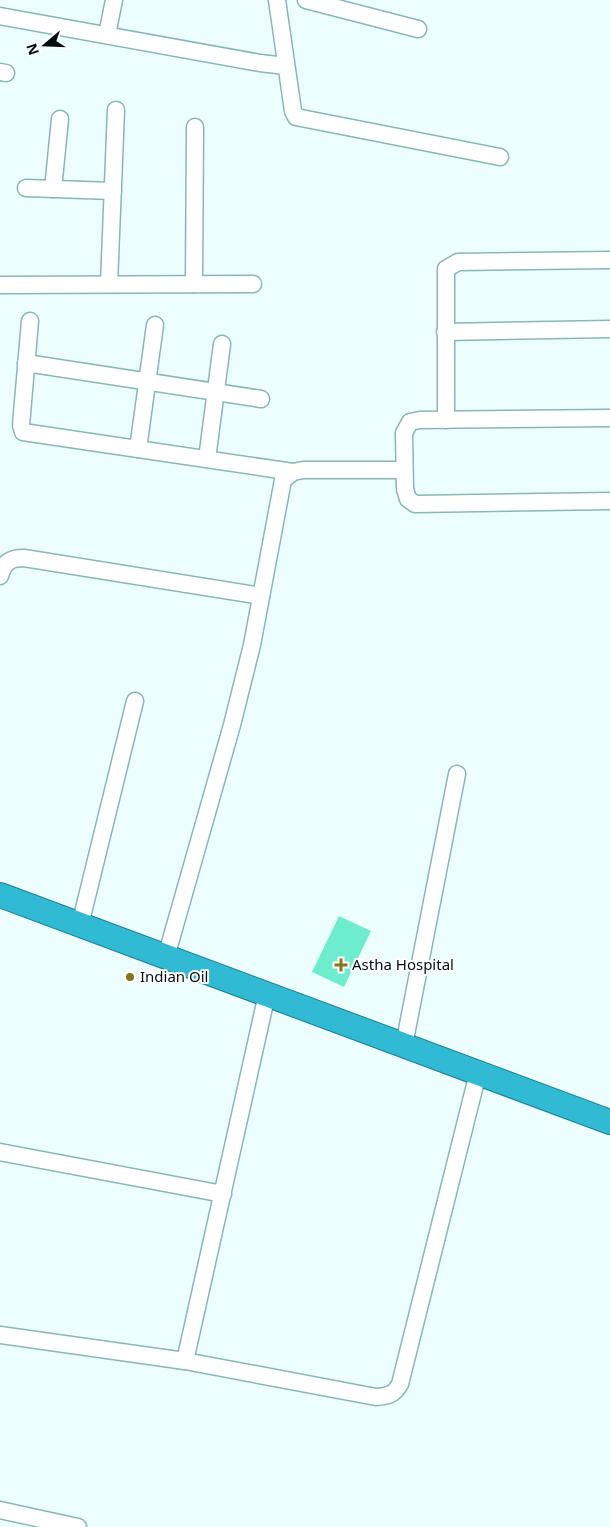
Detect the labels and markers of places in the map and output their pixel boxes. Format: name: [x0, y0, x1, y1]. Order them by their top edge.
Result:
place label: Astha Hospital: [352, 954, 454, 974]
marker: Astha Hospital: [334, 958, 348, 972]
place label: Indian Oil: [140, 966, 209, 986]
marker: Indian Oil: [124, 971, 136, 983]

